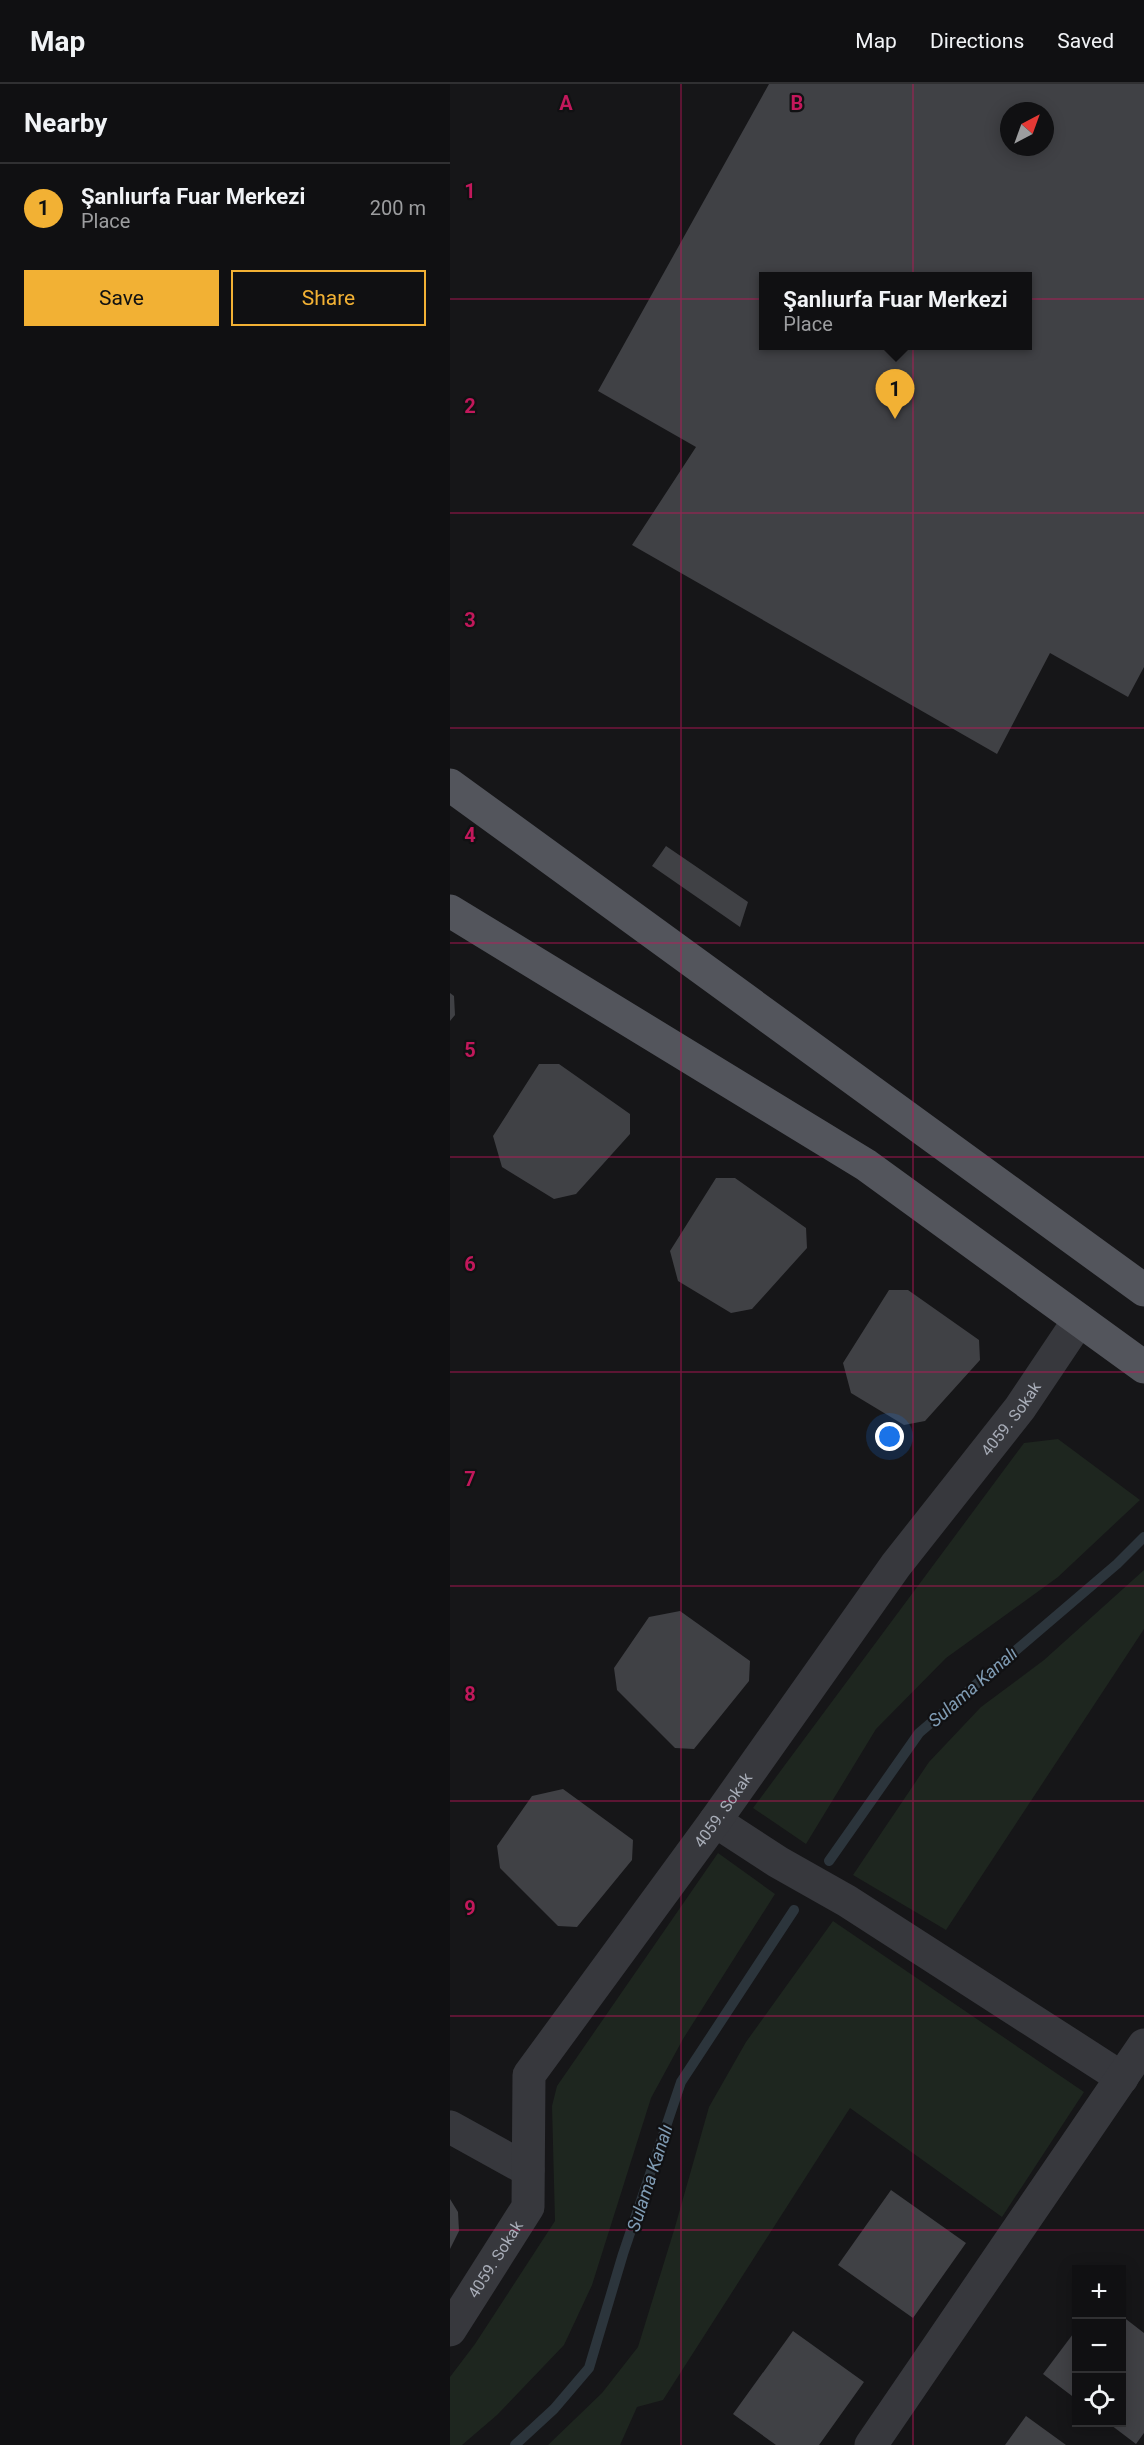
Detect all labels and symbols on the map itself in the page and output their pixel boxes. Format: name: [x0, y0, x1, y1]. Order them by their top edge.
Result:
text: A: [559, 91, 573, 115]
text: B: [791, 91, 803, 115]
north arrow: [1000, 102, 1054, 156]
text: 1: [464, 179, 476, 203]
pin: 1: [876, 370, 914, 419]
text: 2: [464, 394, 476, 418]
text: 3: [464, 608, 476, 632]
text: 4: [464, 823, 476, 847]
text: 5: [464, 1038, 476, 1062]
text: 6: [464, 1252, 476, 1276]
street label: 4059. Sokak: [977, 1377, 1045, 1460]
your location: [875, 1422, 904, 1451]
text: 7: [464, 1467, 476, 1491]
water label: Sulama Kanalı: [924, 1642, 1022, 1731]
text: 8: [464, 1682, 476, 1706]
street label: 4059. Sokak: [690, 1768, 757, 1851]
text: 9: [464, 1896, 476, 1920]
water label: Sulama Kanalı: [622, 2122, 677, 2234]
street label: 4059. Sokak: [464, 2216, 527, 2301]

